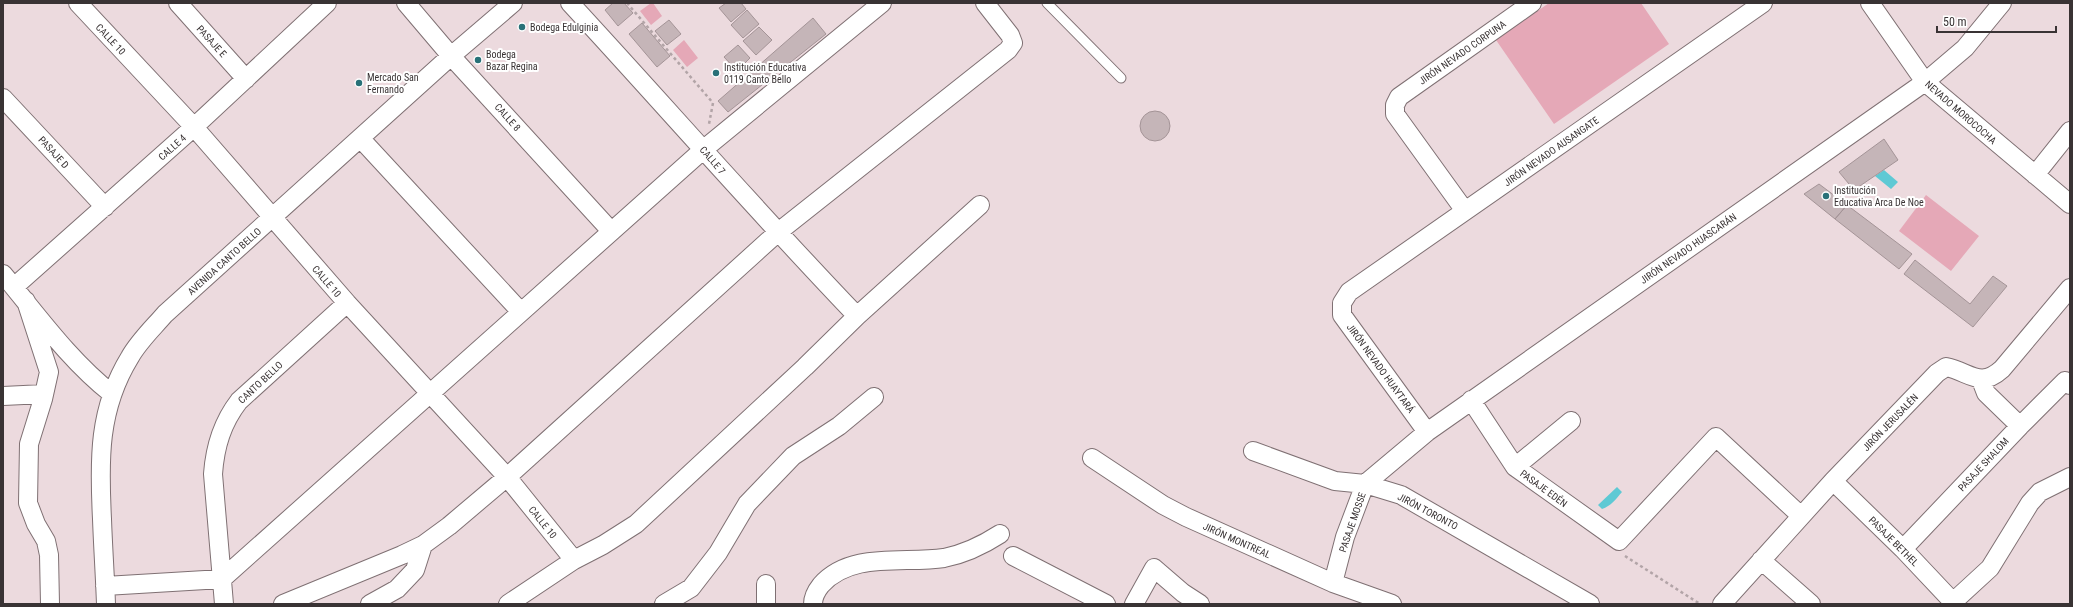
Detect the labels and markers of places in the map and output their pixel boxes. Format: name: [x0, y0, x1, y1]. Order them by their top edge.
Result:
marker: Bodega Edulginia: [517, 22, 527, 32]
place label: Bodega Edulginia: [530, 22, 598, 33]
place label: Bodega Bazar Regina: [486, 49, 538, 72]
marker: Bodega Bazar Regina: [473, 55, 483, 65]
place label: Institución Educativa 0119 Canto Bello: [724, 62, 807, 85]
marker: Institución Educativa 0119 Canto Bello: [711, 68, 721, 78]
place label: Mercado San Fernando: [367, 72, 419, 95]
marker: Mercado San Fernando: [354, 78, 364, 88]
place label: Institución Educativa Arca De Noe: [1834, 185, 1924, 208]
marker: Institución Educativa Arca De Noe: [1821, 191, 1831, 201]

